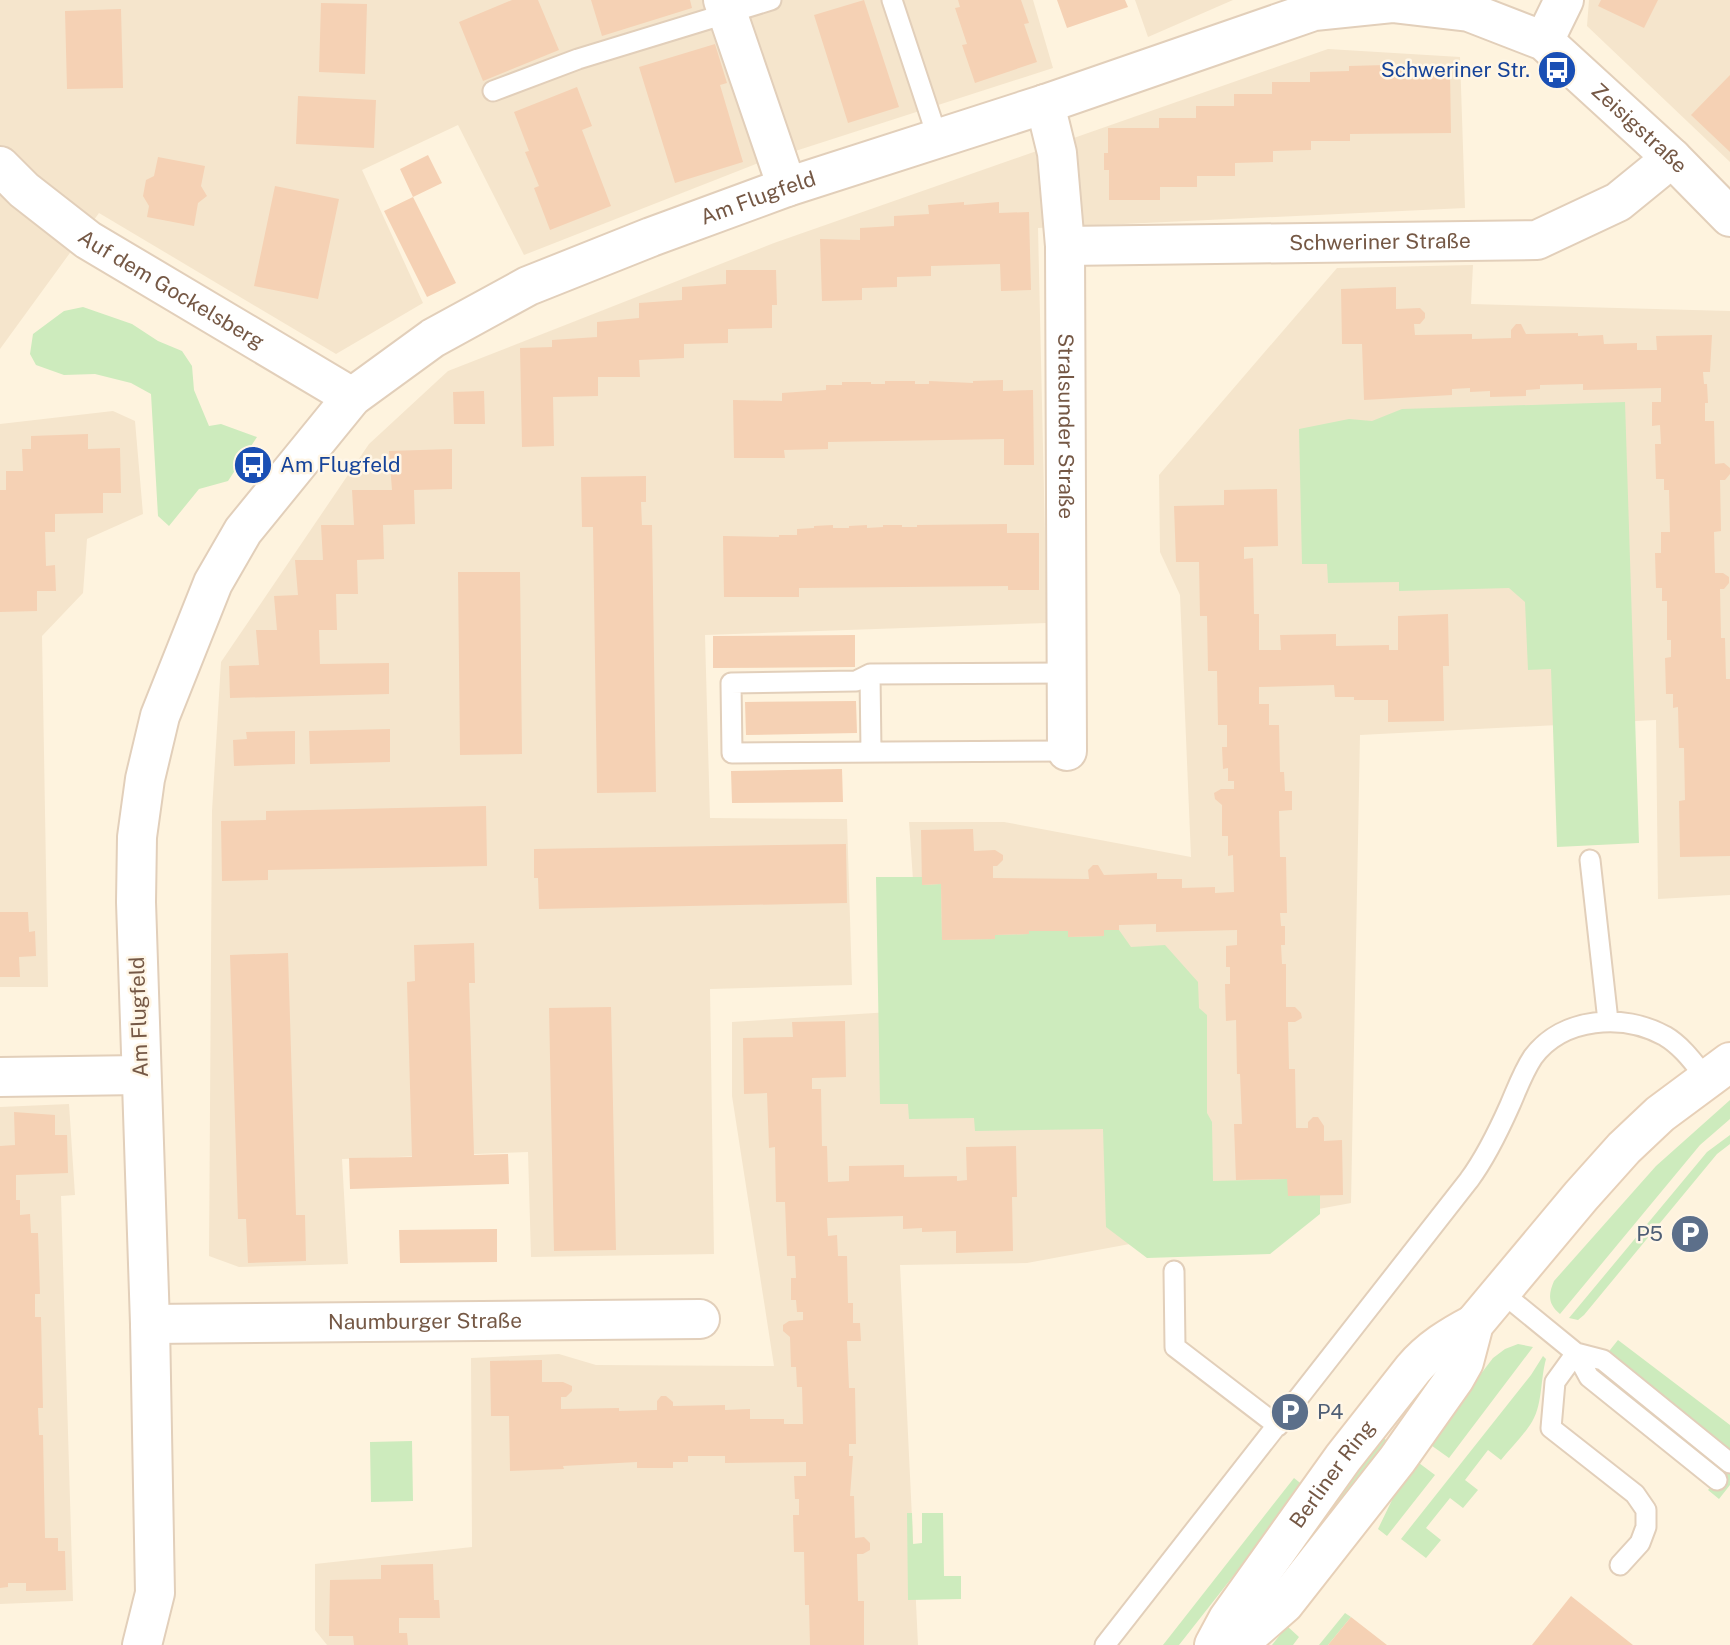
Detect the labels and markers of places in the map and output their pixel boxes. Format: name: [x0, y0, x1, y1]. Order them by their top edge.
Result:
bus stop icon: Schweriner Str.: [1536, 49, 1578, 91]
place label: Schweriner Str.: [1381, 57, 1530, 82]
bus stop icon: Am Flugfeld: [232, 444, 274, 486]
place label: Am Flugfeld: [280, 452, 401, 477]
parking icon: P5: [1669, 1213, 1711, 1255]
place label: P5: [1636, 1221, 1663, 1246]
parking icon: P4: [1269, 1391, 1311, 1433]
place label: P4: [1317, 1399, 1344, 1424]

